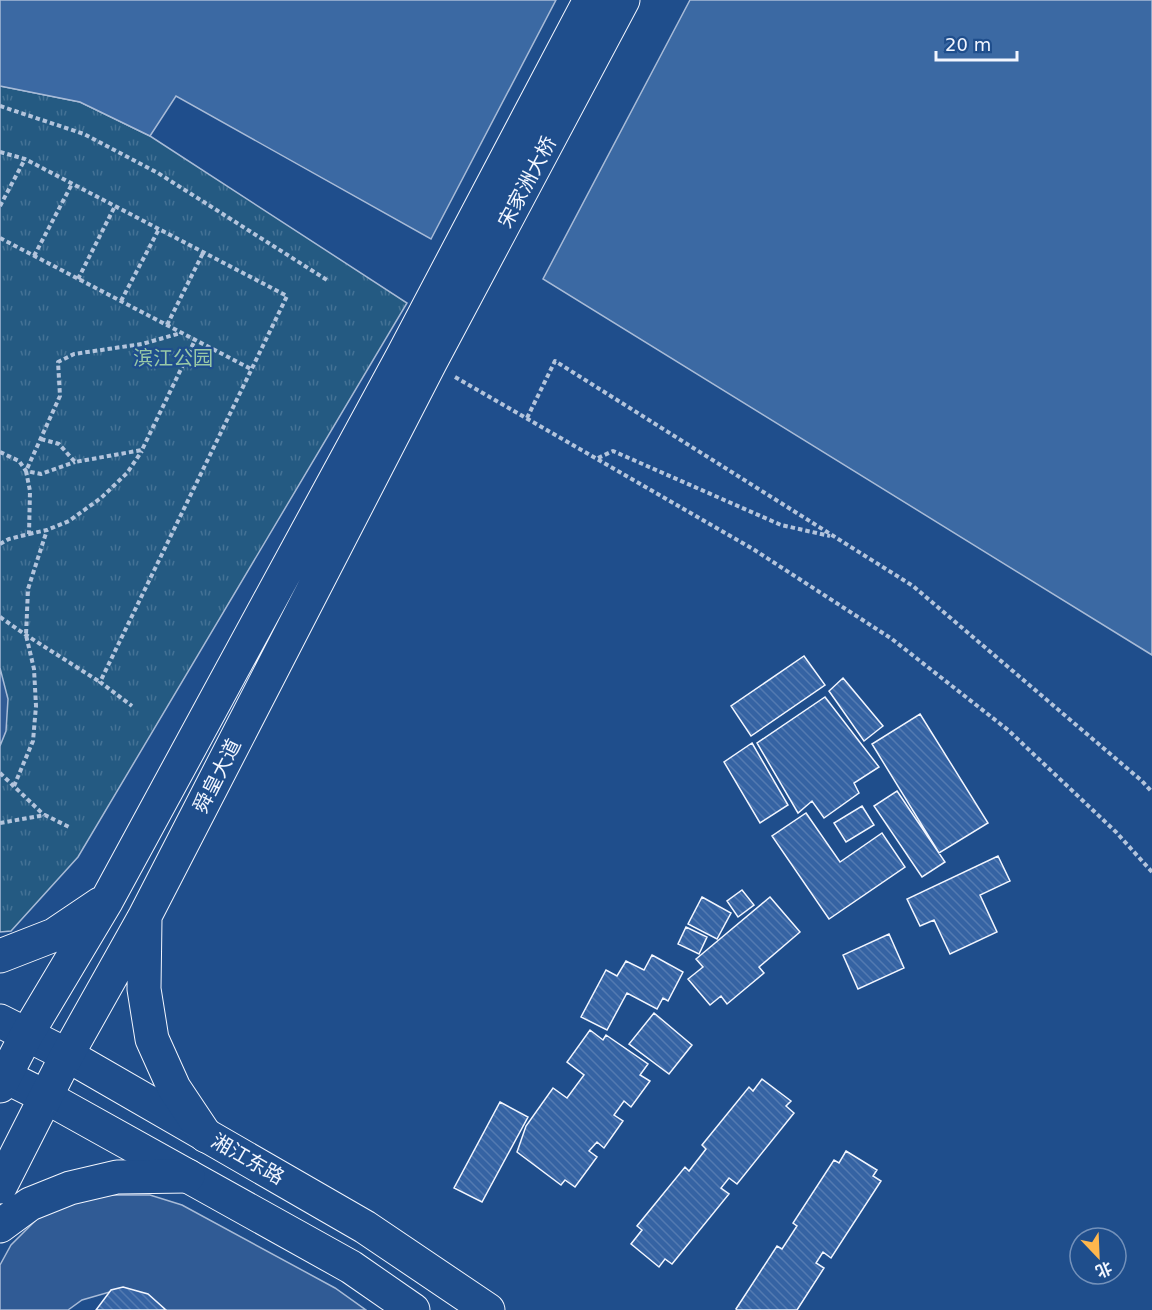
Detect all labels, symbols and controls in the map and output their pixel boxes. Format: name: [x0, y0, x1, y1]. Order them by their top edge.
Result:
scale bar: [936, 24, 1017, 62]
text: 20 m: [945, 34, 991, 55]
street label: 宋家洲大桥: [493, 132, 561, 232]
park label: 滨江公园: [133, 346, 213, 370]
street label: 舜皇大道: [188, 735, 246, 817]
street label: 湘江东路: [207, 1129, 289, 1189]
north arrow: [1068, 1226, 1128, 1286]
text: 北: [1093, 1257, 1115, 1281]

